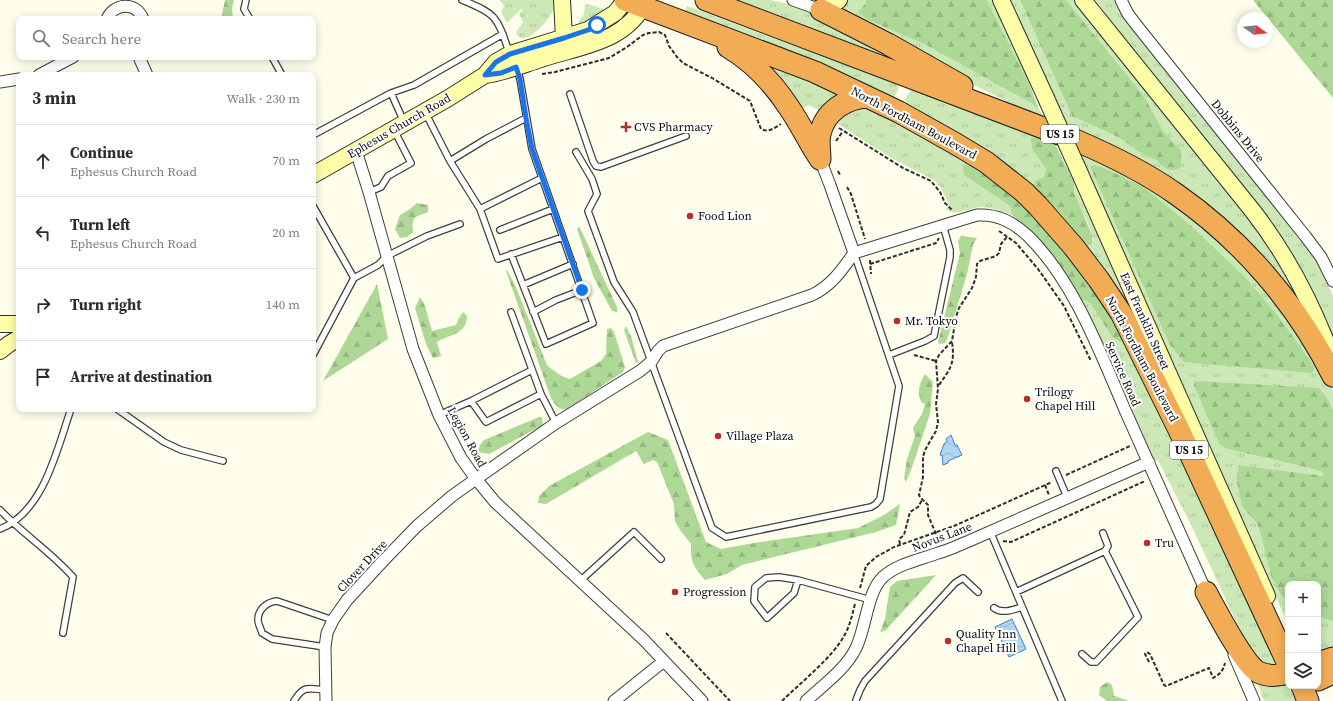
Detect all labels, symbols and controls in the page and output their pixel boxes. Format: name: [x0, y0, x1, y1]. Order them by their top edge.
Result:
north arrow: [1237, 12, 1273, 48]
search box: [16, 16, 316, 60]
route start: [588, 16, 606, 34]
icon: search: [30, 27, 52, 49]
text: Search here: [62, 28, 141, 49]
street label: North Fordham Boulevard: [848, 83, 980, 163]
text: 3 min: [32, 86, 76, 110]
text: Walk · 230 m: [227, 90, 300, 107]
street label: Ephesus Church Road: [344, 90, 454, 162]
street label: Dobbins Drive: [1208, 96, 1268, 166]
place label: CVS Pharmacy: [634, 119, 713, 135]
marker: CVS Pharmacy: [621, 122, 631, 132]
road number: US 15: [1041, 125, 1079, 143]
text: Continue: [70, 142, 133, 163]
icon: ahead: [32, 150, 54, 172]
text: 70 m: [272, 152, 300, 169]
text: Ephesus Church Road: [70, 163, 197, 180]
place label: Food Lion: [698, 208, 752, 224]
marker: Food Lion: [685, 211, 695, 221]
text: Turn left: [70, 214, 130, 235]
icon: left: [32, 222, 54, 244]
text: 20 m: [272, 224, 300, 241]
text: Ephesus Church Road: [70, 235, 197, 252]
street label: East Franklin Street: [1116, 270, 1174, 372]
route end: [573, 281, 591, 299]
street label: North Fordham Boulevard: [1102, 293, 1182, 425]
icon: right: [32, 294, 54, 316]
text: Turn right: [70, 294, 142, 315]
text: 140 m: [266, 296, 300, 313]
place label: Mr. Tokyo: [905, 313, 958, 329]
marker: Mr. Tokyo: [892, 316, 902, 326]
street label: Service Road: [1102, 339, 1144, 409]
icon: arrive: [32, 366, 54, 388]
text: Arrive at destination: [70, 366, 212, 387]
place label: Trilogy Chapel Hill: [1035, 384, 1096, 414]
marker: Trilogy Chapel Hill: [1022, 394, 1032, 404]
street label: Legion Road: [444, 404, 490, 470]
place label: Village Plaza: [726, 428, 794, 444]
marker: Village Plaza: [713, 431, 723, 441]
road number: US 15: [1170, 441, 1208, 459]
street label: Novus Lane: [910, 518, 974, 556]
place label: Tru: [1155, 535, 1174, 551]
street label: Clover Drive: [333, 536, 391, 596]
marker: Tru: [1142, 538, 1152, 548]
map controls: [1285, 581, 1321, 689]
button: +: [1285, 581, 1321, 617]
place label: Progression: [683, 584, 747, 600]
marker: Progression: [670, 587, 680, 597]
button: −: [1285, 617, 1321, 653]
place label: Quality Inn Chapel Hill: [956, 626, 1017, 656]
marker: Quality Inn Chapel Hill: [943, 636, 953, 646]
button: layers: [1285, 653, 1321, 689]

